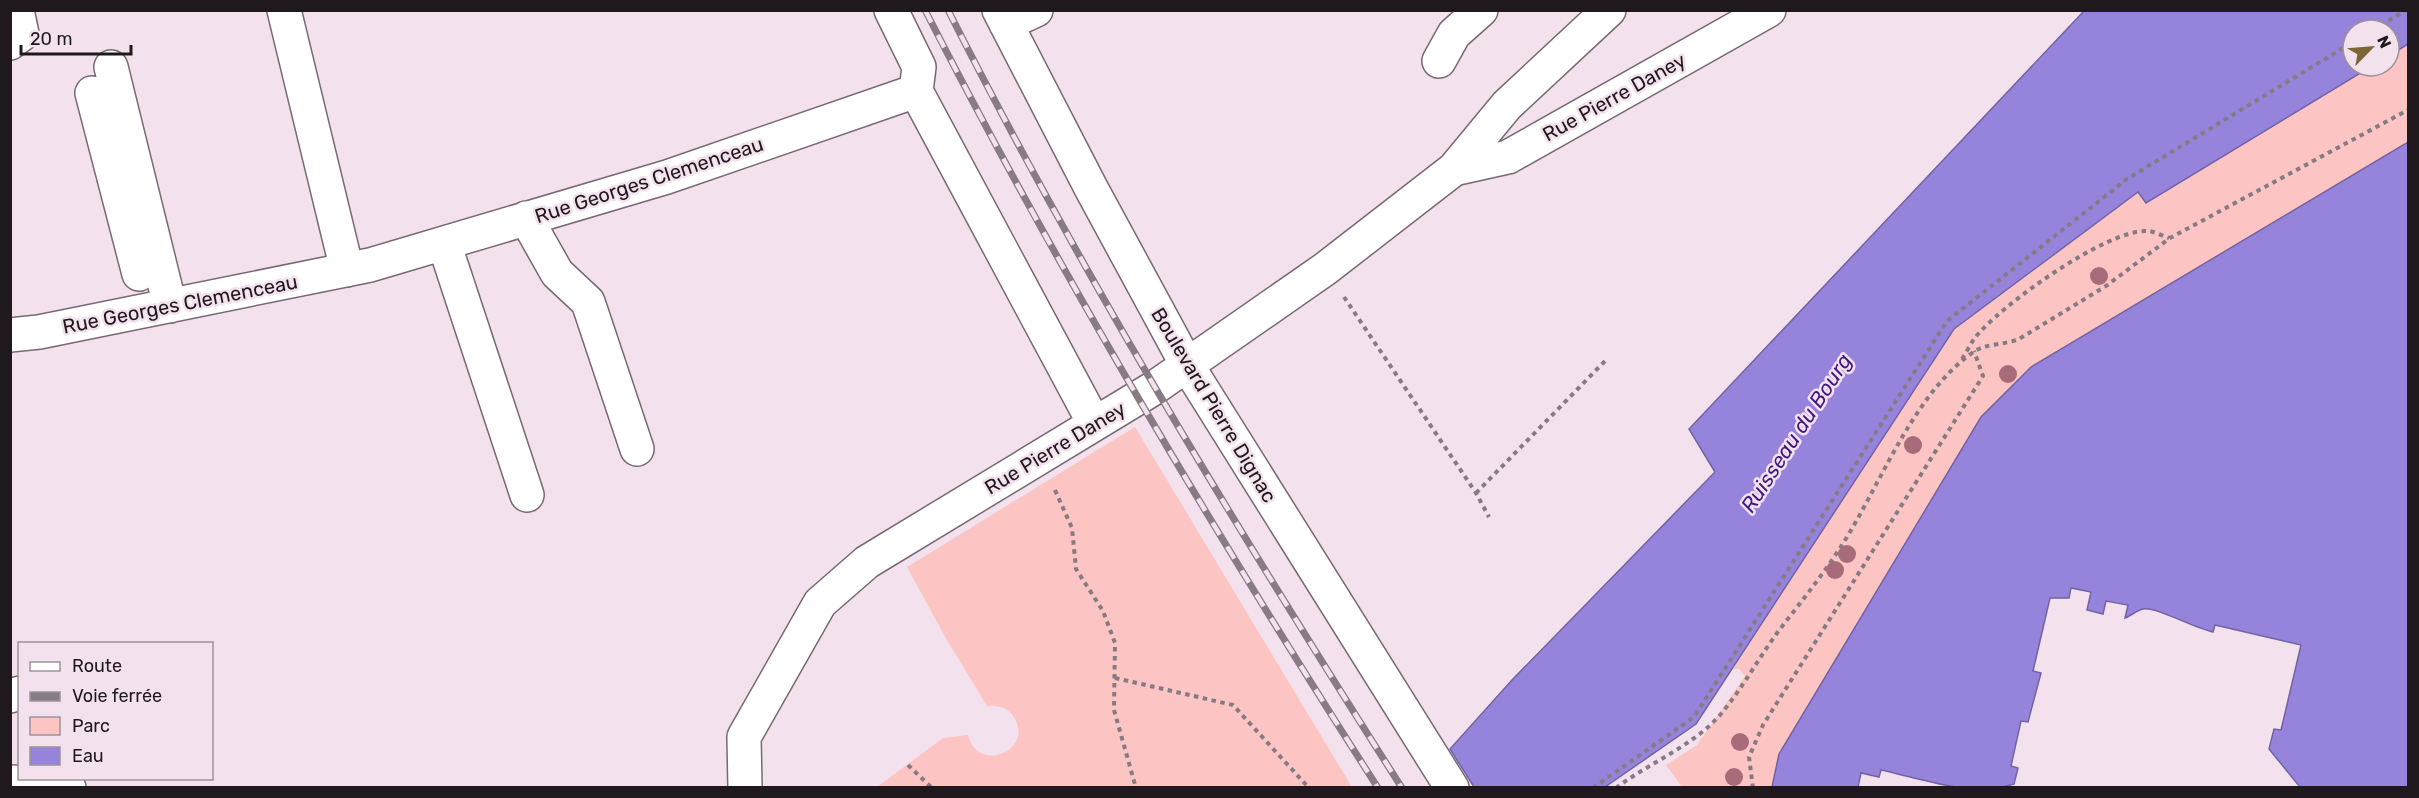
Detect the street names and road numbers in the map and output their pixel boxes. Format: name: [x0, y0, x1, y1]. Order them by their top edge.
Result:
street label: Rue Pierre Daney: [1538, 48, 1690, 146]
street label: Rue Georges Clemenceau: [532, 132, 766, 228]
street label: Rue Georges Clemenceau: [60, 269, 300, 339]
street label: Boulevard Pierre Dignac: [1146, 303, 1282, 507]
street label: Rue Pierre Daney: [980, 397, 1130, 499]

